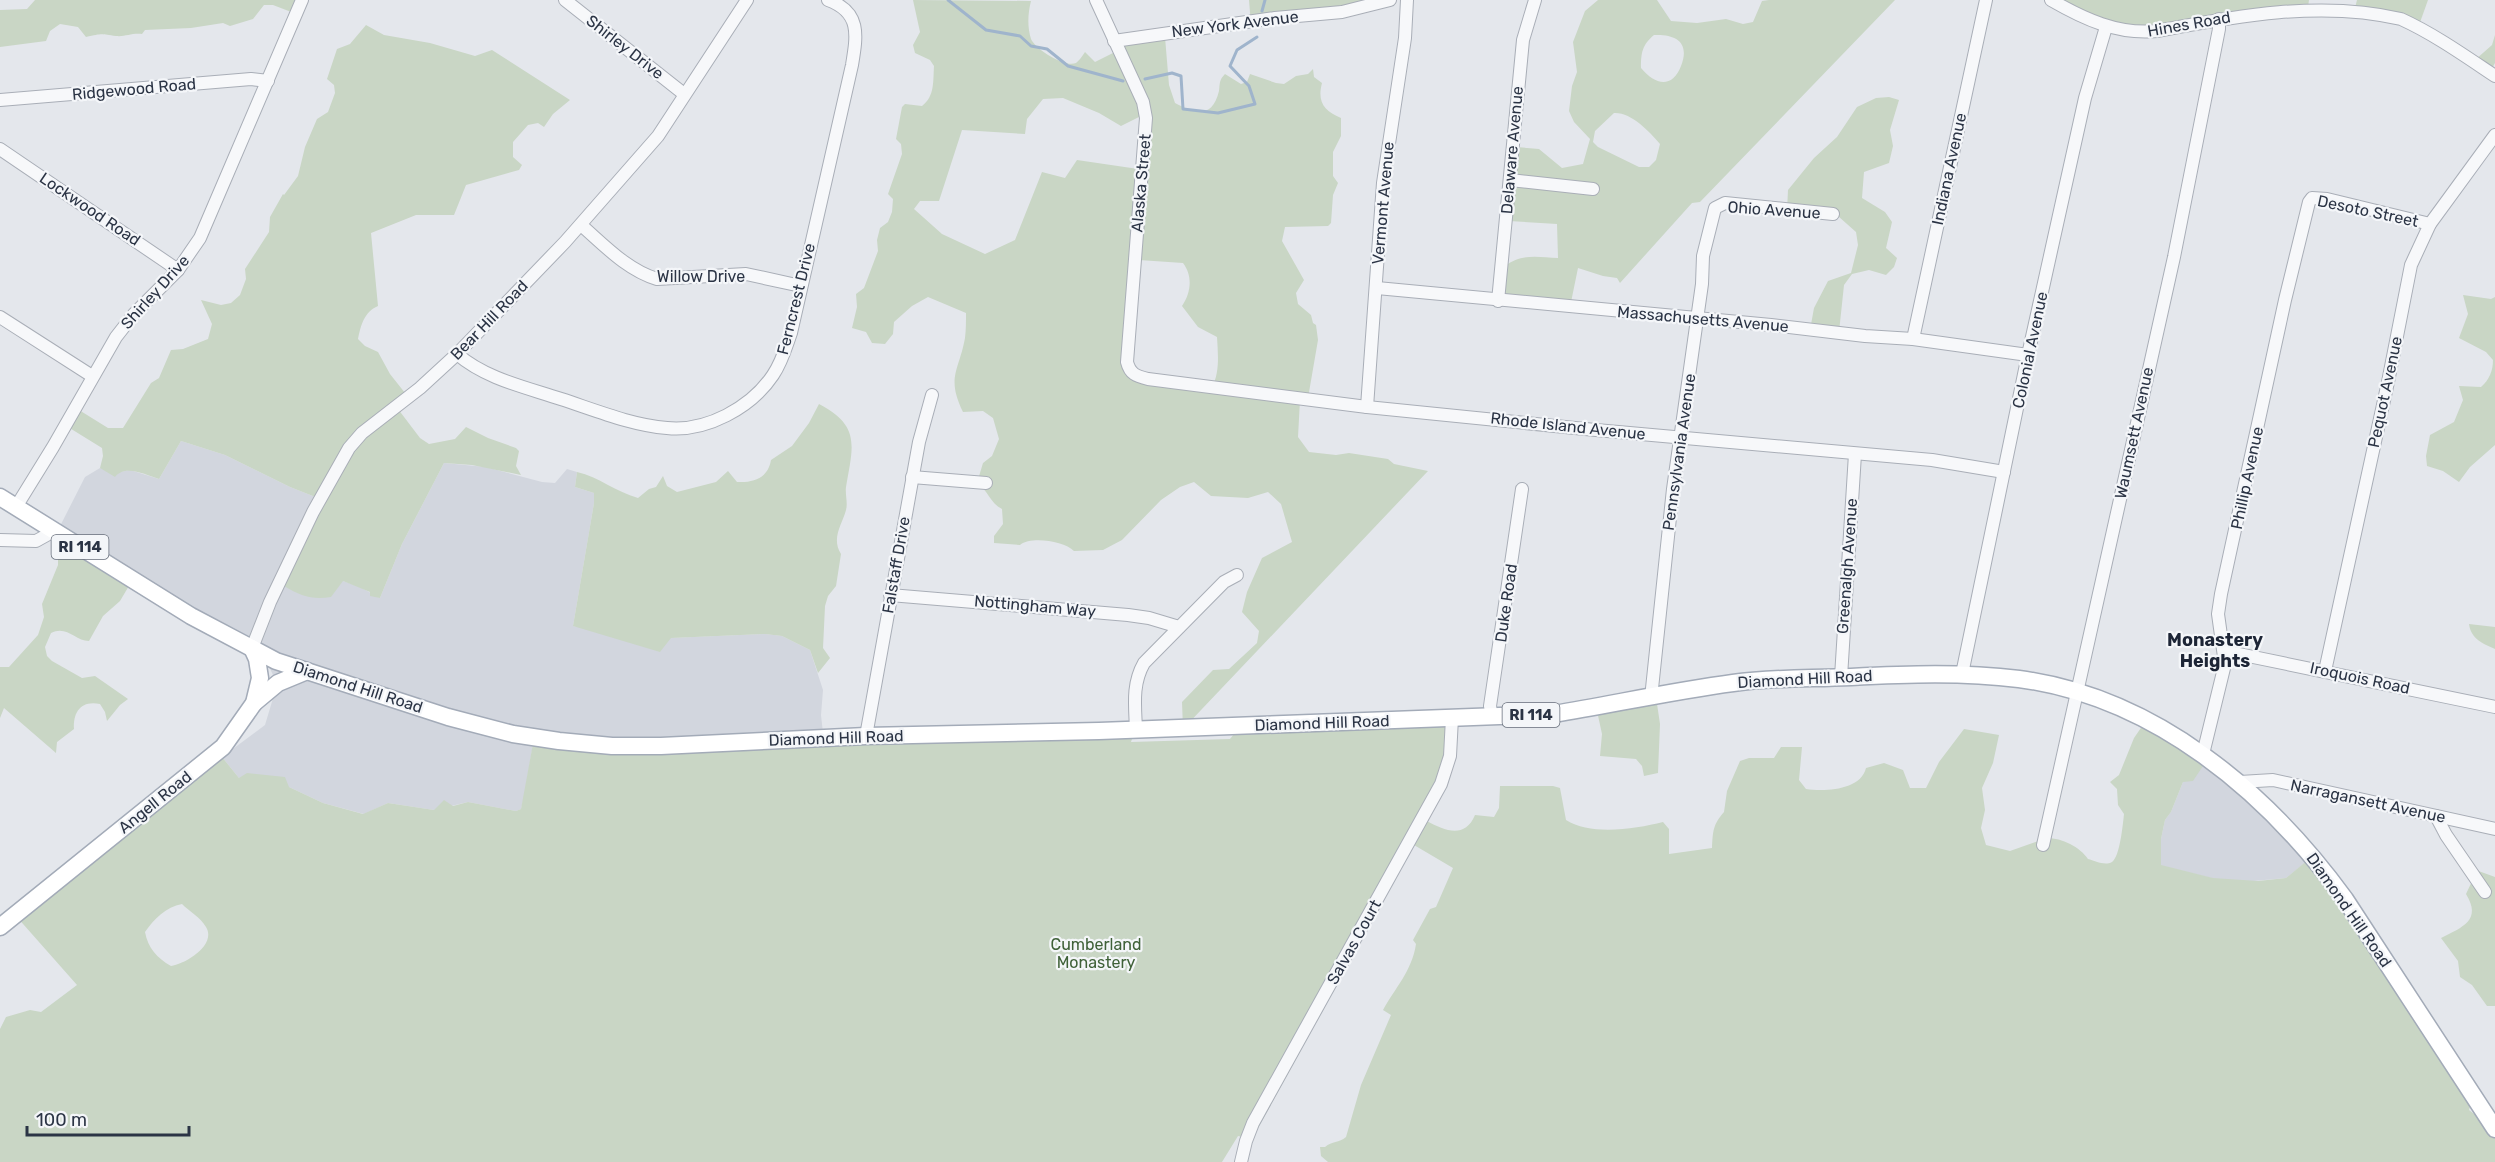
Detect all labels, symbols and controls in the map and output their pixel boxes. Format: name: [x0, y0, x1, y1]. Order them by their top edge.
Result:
street label: New York Avenue: [1170, 7, 1300, 41]
street label: Hines Road: [2146, 7, 2232, 41]
street label: Shirley Drive: [582, 11, 668, 83]
street label: Ridgewood Road: [71, 74, 197, 104]
street label: Delaware Avenue: [1497, 85, 1527, 215]
street label: Indiana Avenue: [1928, 111, 1970, 227]
street label: Alaska Street: [1127, 133, 1155, 233]
street label: Vermont Avenue: [1368, 141, 1398, 265]
street label: Lockwood Road: [36, 168, 144, 250]
street label: Desoto Street: [2316, 191, 2420, 231]
street label: Ohio Avenue: [1727, 197, 1821, 223]
street label: Ferncrest Drive: [773, 241, 819, 357]
street label: Shirley Drive: [117, 251, 193, 333]
street label: Willow Drive: [657, 267, 745, 286]
street label: Bear Hill Road: [446, 276, 532, 364]
street label: Colonial Avenue: [2008, 290, 2052, 410]
street label: Massachusetts Avenue: [1616, 302, 1790, 336]
street label: Pequot Avenue: [2364, 335, 2406, 449]
street label: Waumsett Avenue: [2111, 365, 2157, 501]
street label: Pennsylvania Avenue: [1659, 372, 1699, 532]
street label: Rhode Island Avenue: [1490, 408, 1647, 444]
street label: Phillip Avenue: [2227, 425, 2267, 531]
street label: Greenalgh Avenue: [1833, 497, 1861, 634]
street label: Falstaff Drive: [878, 515, 914, 615]
road number: RI 114: [52, 535, 109, 559]
street label: Duke Road: [1491, 562, 1521, 644]
street label: Nottingham Way: [973, 591, 1097, 621]
district label: Monastery Heights: [2167, 629, 2263, 672]
street label: Diamond Hill Road: [291, 657, 425, 717]
street label: Iroquois Road: [2308, 658, 2412, 698]
street label: Diamond Hill Road: [1737, 666, 1873, 692]
road number: RI 114: [1502, 703, 1559, 727]
street label: Diamond Hill Road: [1254, 711, 1390, 735]
street label: Diamond Hill Road: [768, 726, 904, 750]
street label: Angell Road: [115, 767, 195, 837]
street label: Narragansett Avenue: [2289, 775, 2447, 827]
street label: Diamond Hill Road: [2302, 849, 2396, 971]
street label: Salvas Court: [1323, 896, 1385, 988]
park label: Cumberland Monastery: [1050, 935, 1142, 972]
scale bar: [27, 1099, 189, 1137]
text: 100 m: [36, 1109, 87, 1131]

